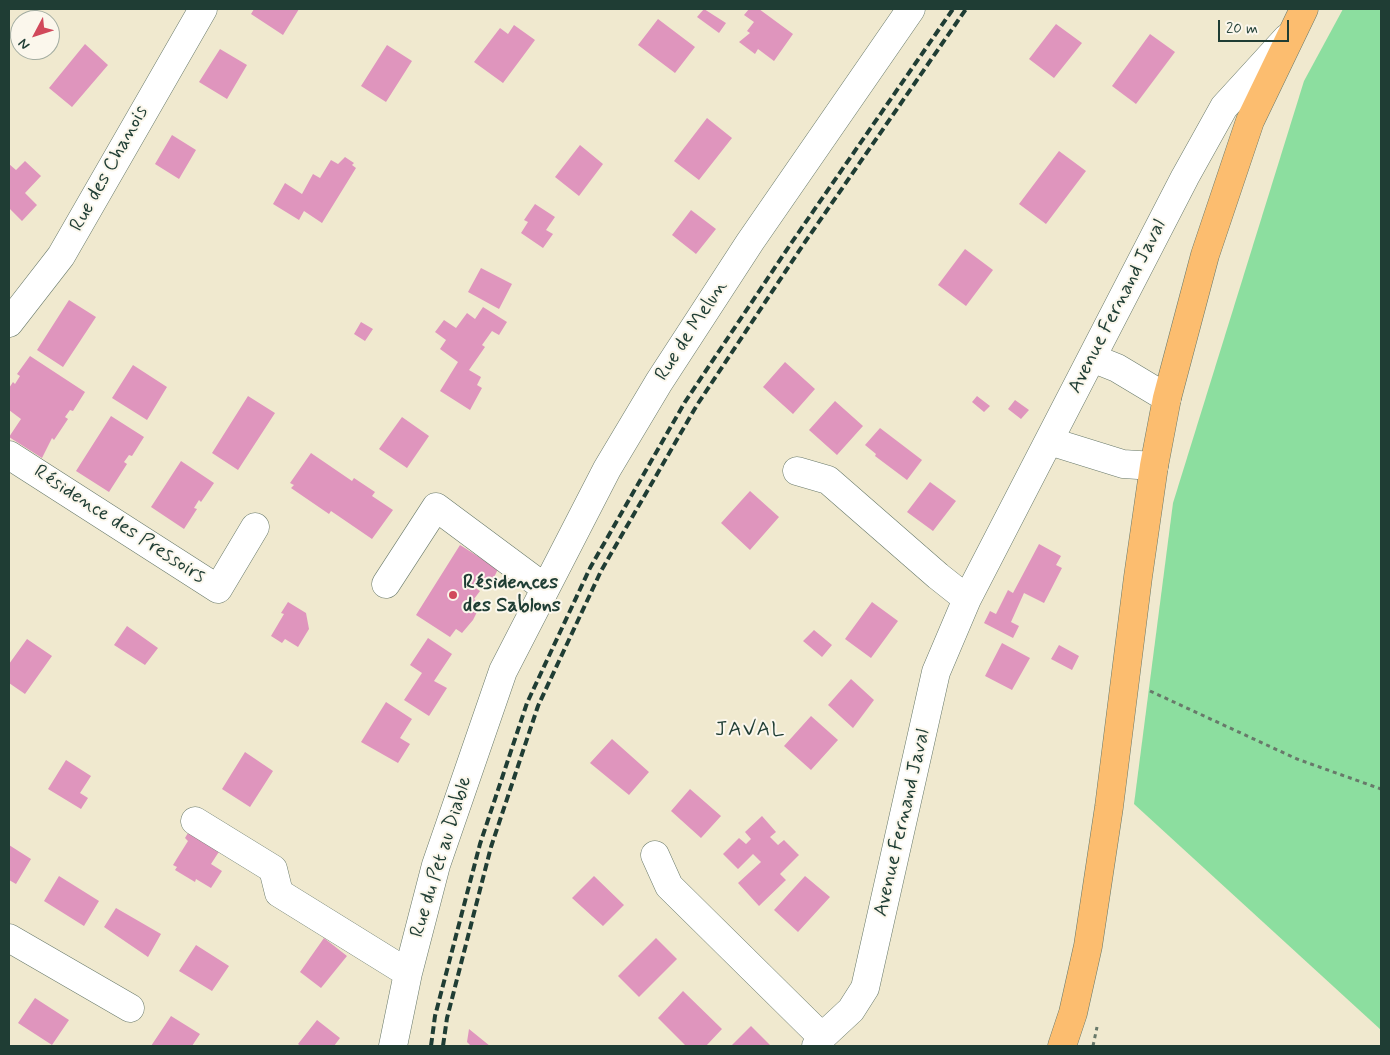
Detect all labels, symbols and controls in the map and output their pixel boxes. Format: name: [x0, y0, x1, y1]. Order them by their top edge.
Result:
north arrow: [10, 10, 60, 60]
scale bar: [1220, 10, 1291, 42]
text: 20 m: [1226, 19, 1258, 39]
text: N: [14, 35, 34, 53]
street label: Rue des Chanois: [66, 102, 154, 236]
street label: Avenue Fernand Javal: [1064, 216, 1172, 398]
street label: Rue de Melun: [651, 276, 733, 386]
street label: Résidence des Pressoirs: [29, 461, 209, 589]
place label: Résidences des Sablons: [463, 572, 561, 619]
marker: Résidences des Sablons: [447, 589, 459, 601]
district label: JAVAL: [715, 718, 785, 744]
street label: Avenue Fernand Javal: [870, 727, 936, 919]
street label: Rue du Pet au Diable: [406, 774, 478, 940]

